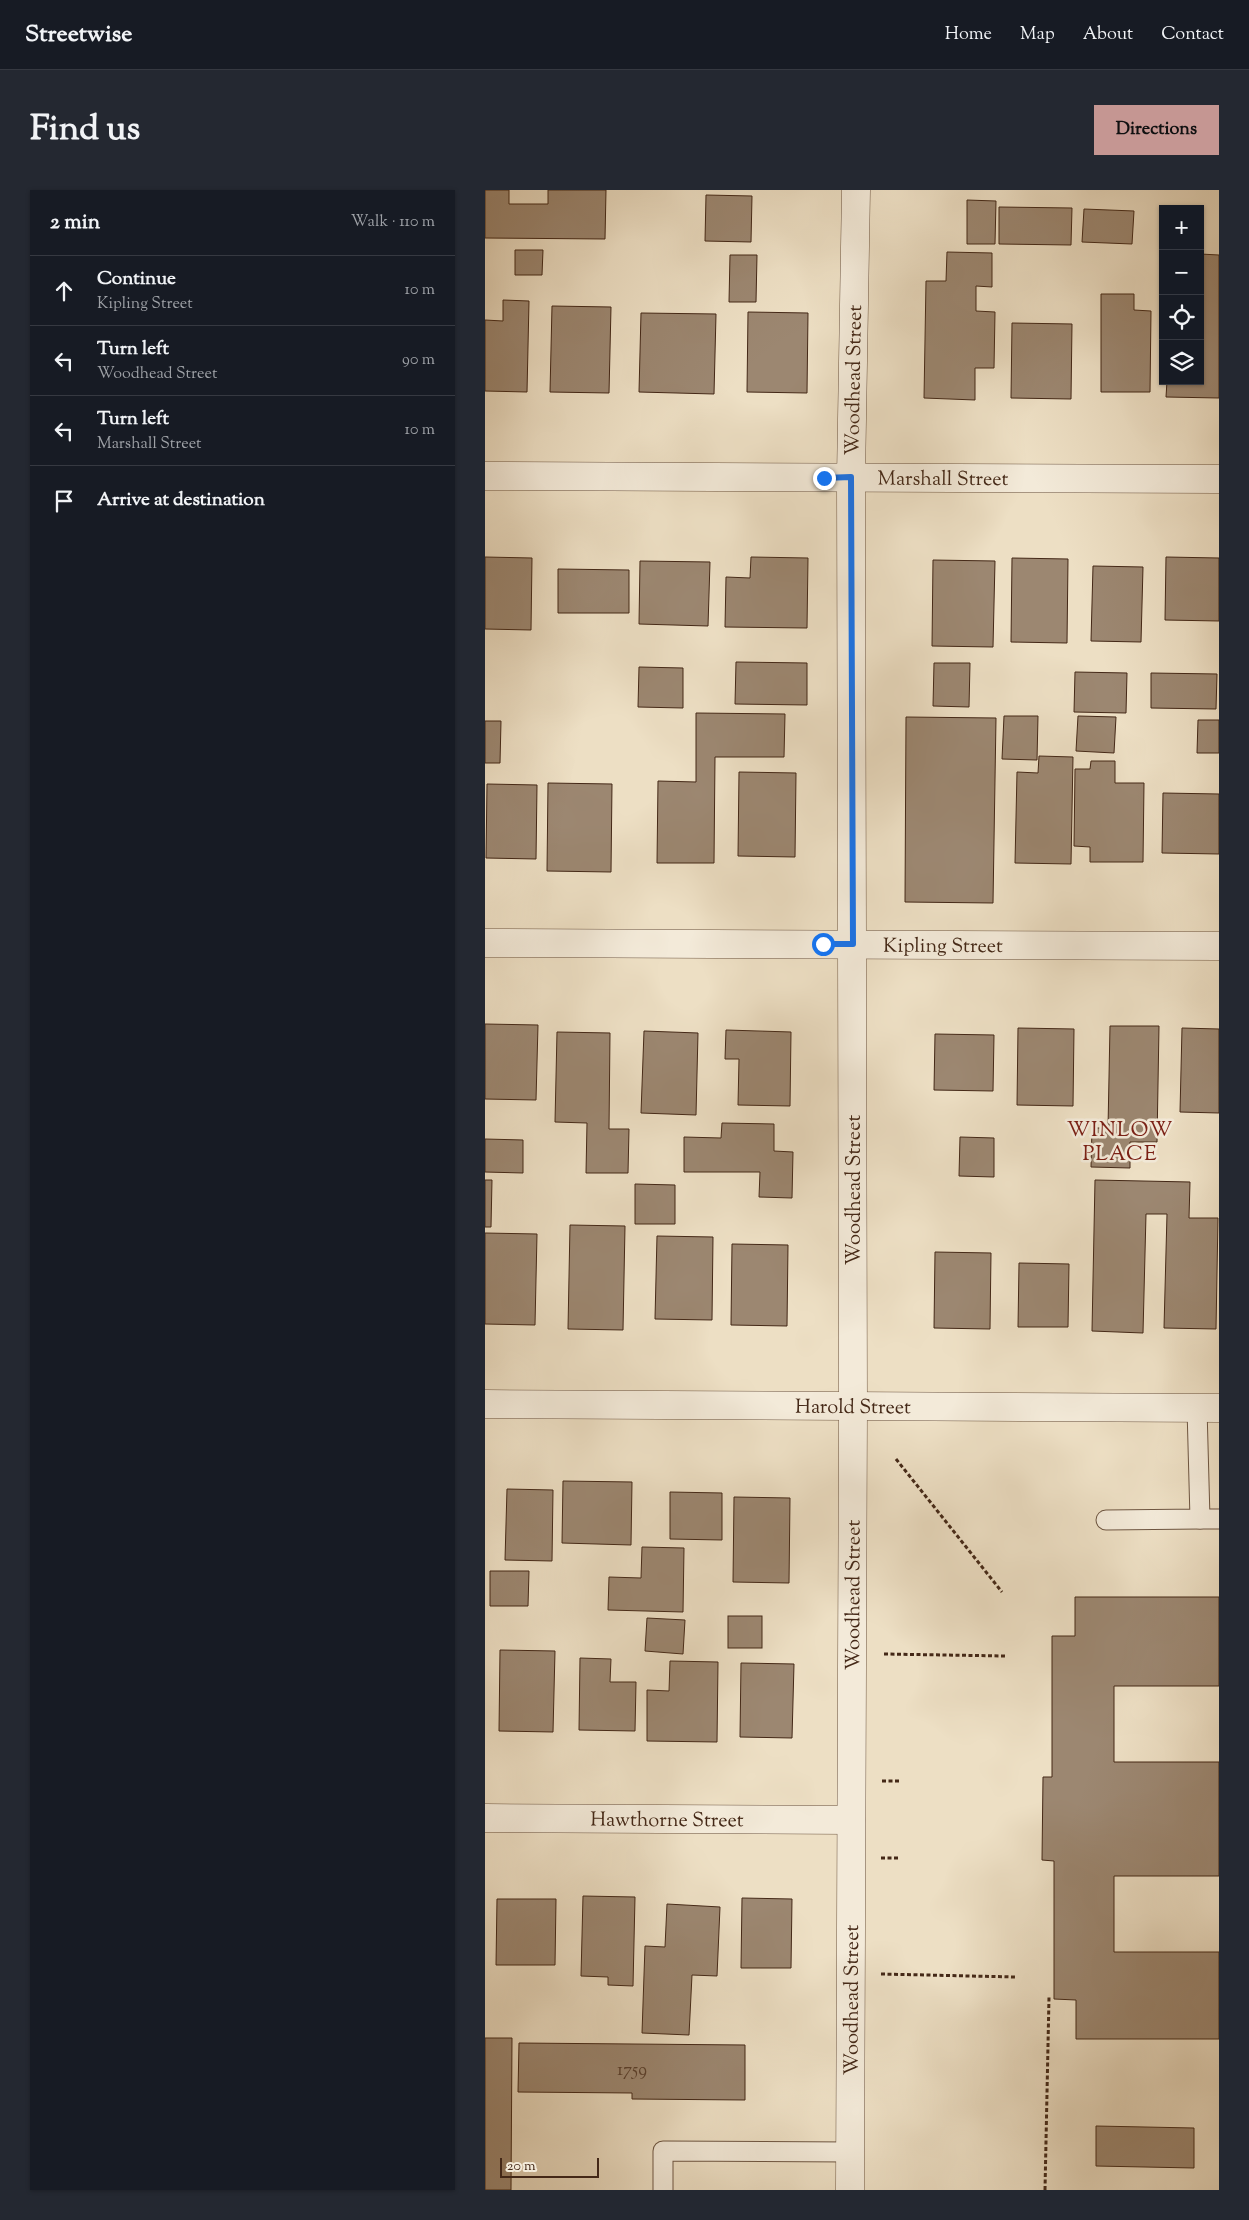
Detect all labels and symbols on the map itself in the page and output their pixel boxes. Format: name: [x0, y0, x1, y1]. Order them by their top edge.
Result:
street label: Woodhead Street: [839, 304, 871, 456]
street label: Marshall Street: [878, 466, 1009, 495]
route end: [813, 467, 836, 490]
route start: [812, 933, 835, 956]
street label: Kipling Street: [883, 933, 1003, 962]
street label: Woodhead Street: [841, 1115, 870, 1265]
district label: WINLOW PLACE: [1067, 1116, 1173, 1170]
street label: Harold Street: [795, 1394, 911, 1423]
street label: Woodhead Street: [840, 1520, 870, 1670]
street label: Hawthorne Street: [590, 1807, 744, 1836]
street label: Woodhead Street: [838, 1925, 868, 2075]
house number: 1759: [617, 2058, 647, 2084]
scale bar: [500, 2155, 599, 2178]

